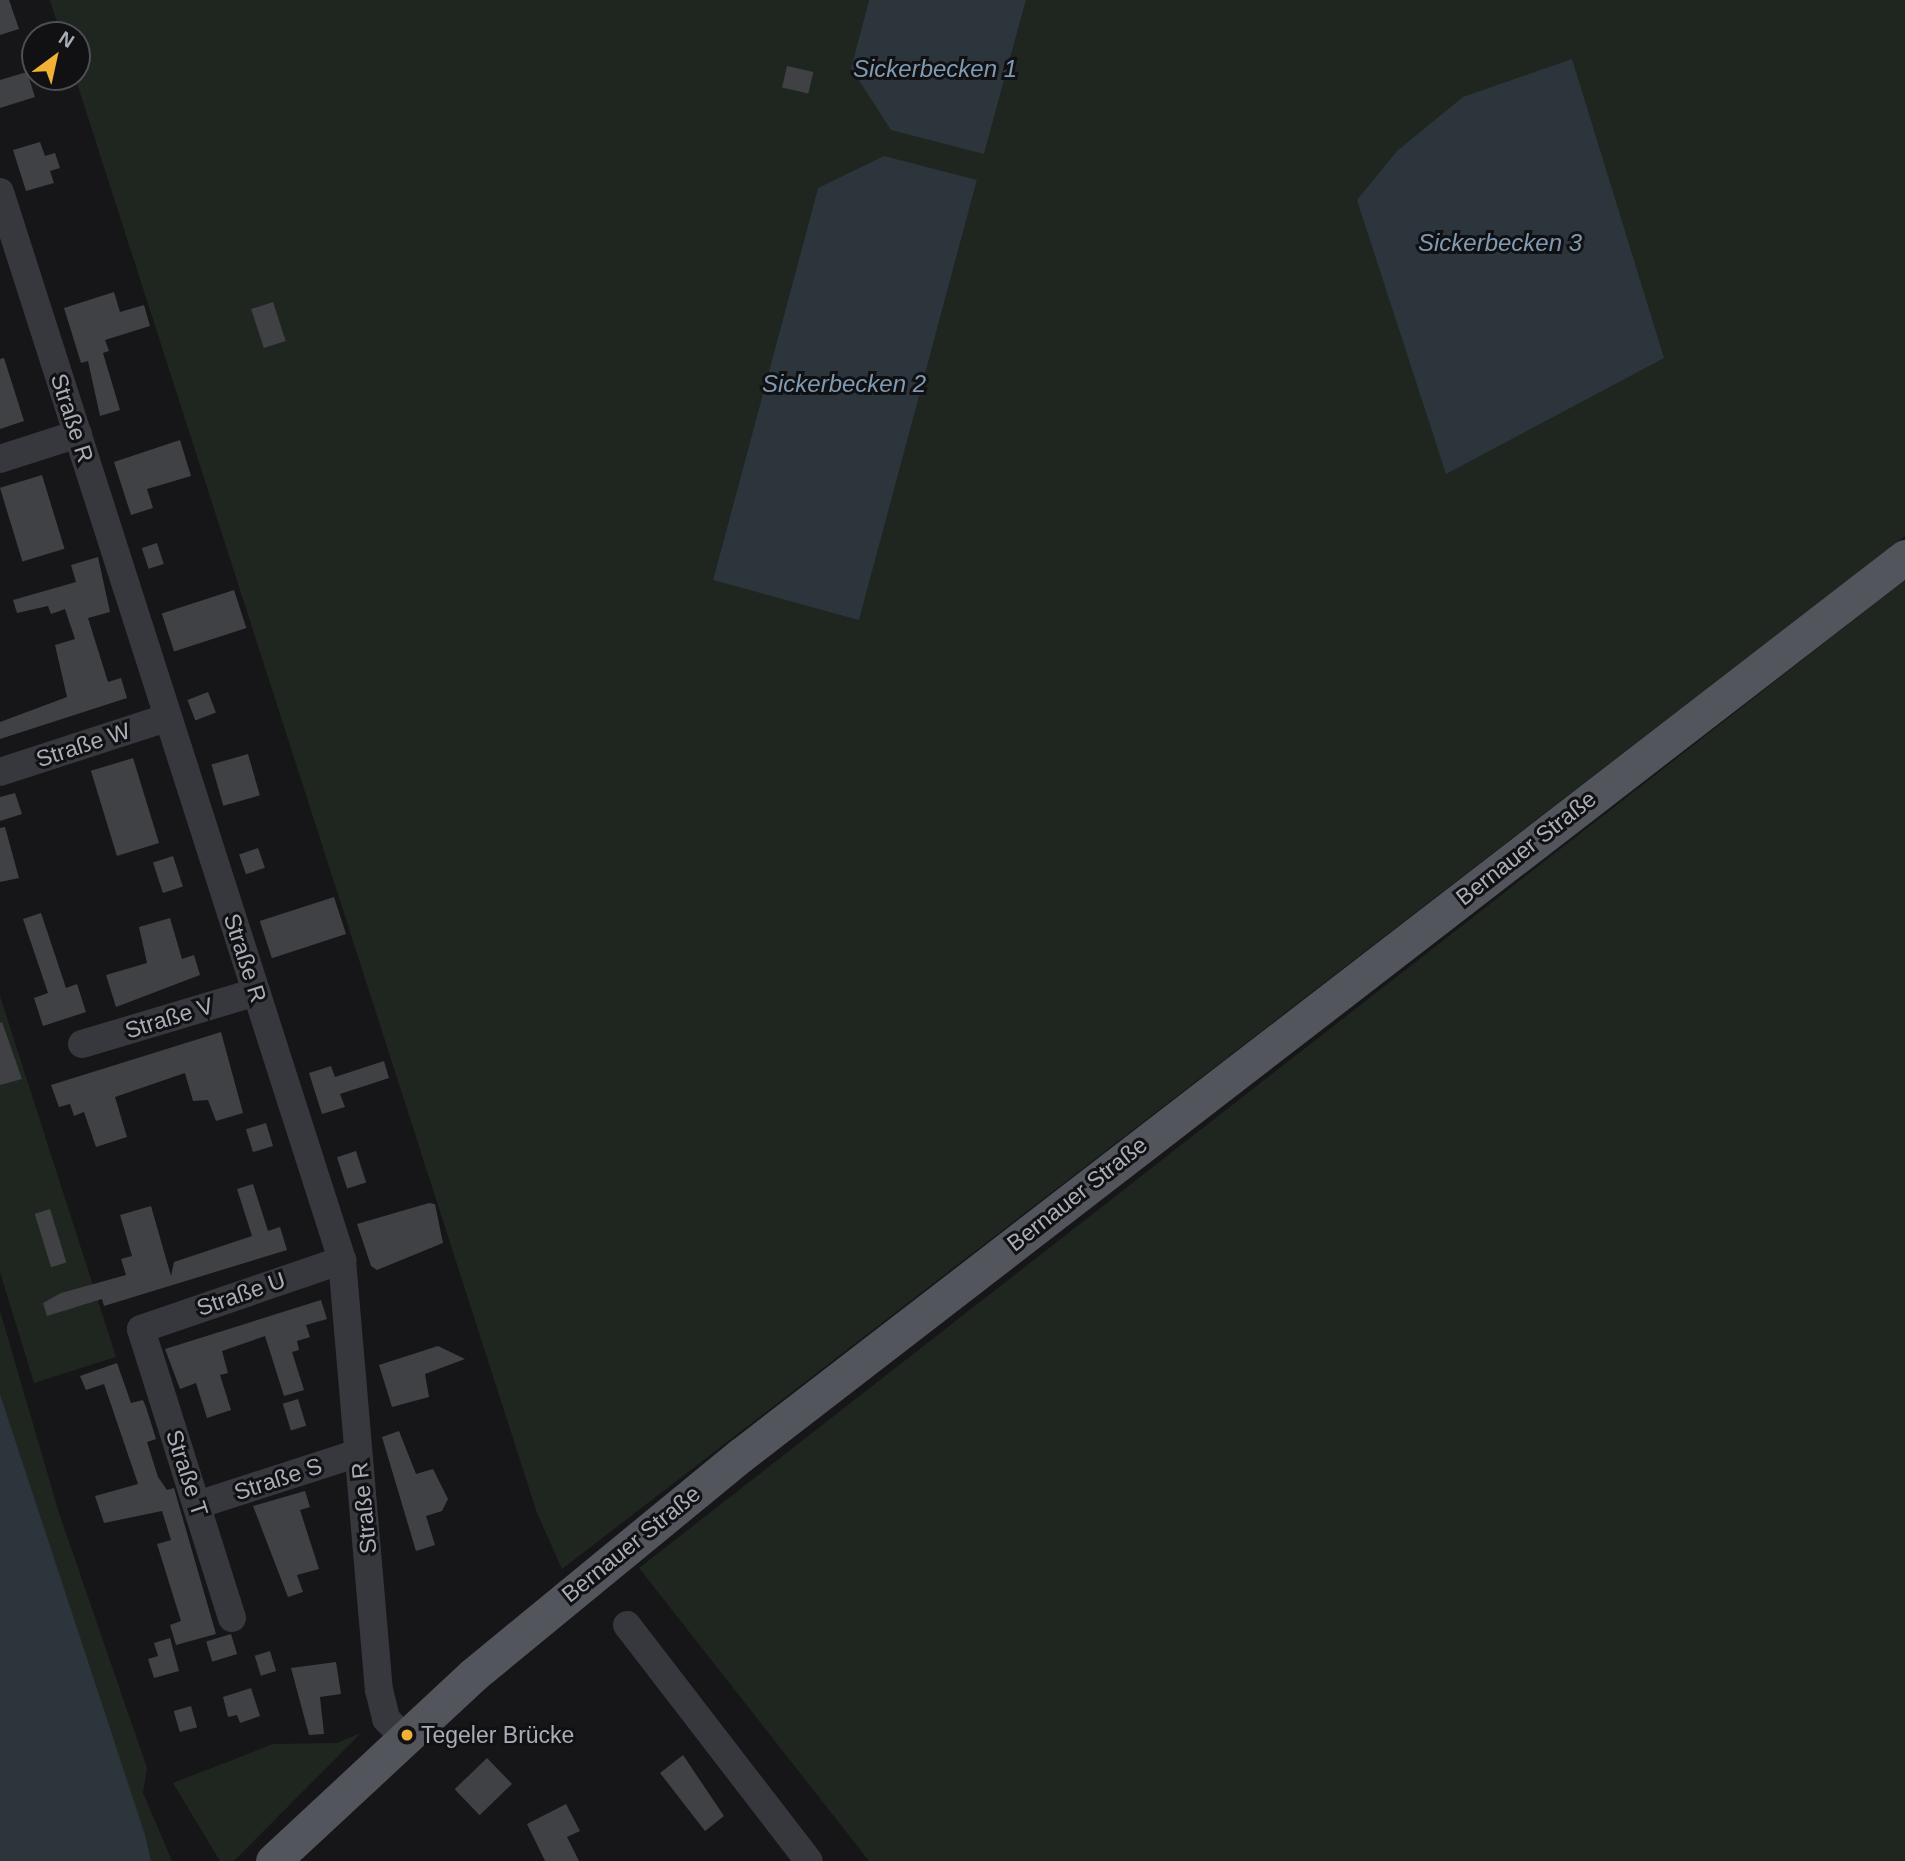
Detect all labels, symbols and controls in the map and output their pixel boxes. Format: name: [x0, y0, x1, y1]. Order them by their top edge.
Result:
north arrow: [21, 21, 91, 91]
text: N: [55, 27, 78, 52]
water label: Sickerbecken 1: [853, 55, 1017, 83]
water label: Sickerbecken 3: [1418, 229, 1582, 257]
street label: Straße R: [45, 370, 99, 466]
water label: Sickerbecken 2: [762, 370, 926, 398]
street label: Straße W: [33, 717, 133, 773]
street label: Bernauer Straße: [1451, 785, 1601, 911]
street label: Straße R: [218, 910, 272, 1006]
street label: Straße V: [122, 992, 216, 1044]
street label: Bernauer Straße: [1002, 1131, 1152, 1257]
street label: Straße U: [193, 1266, 289, 1322]
street label: Straße T: [160, 1426, 214, 1520]
street label: Straße S: [231, 1452, 325, 1506]
street label: Straße R: [345, 1461, 383, 1555]
street label: Bernauer Straße: [556, 1480, 706, 1608]
place label: Tegeler Brücke: [421, 1721, 574, 1749]
marker: Tegeler Brücke: [399, 1727, 415, 1743]

